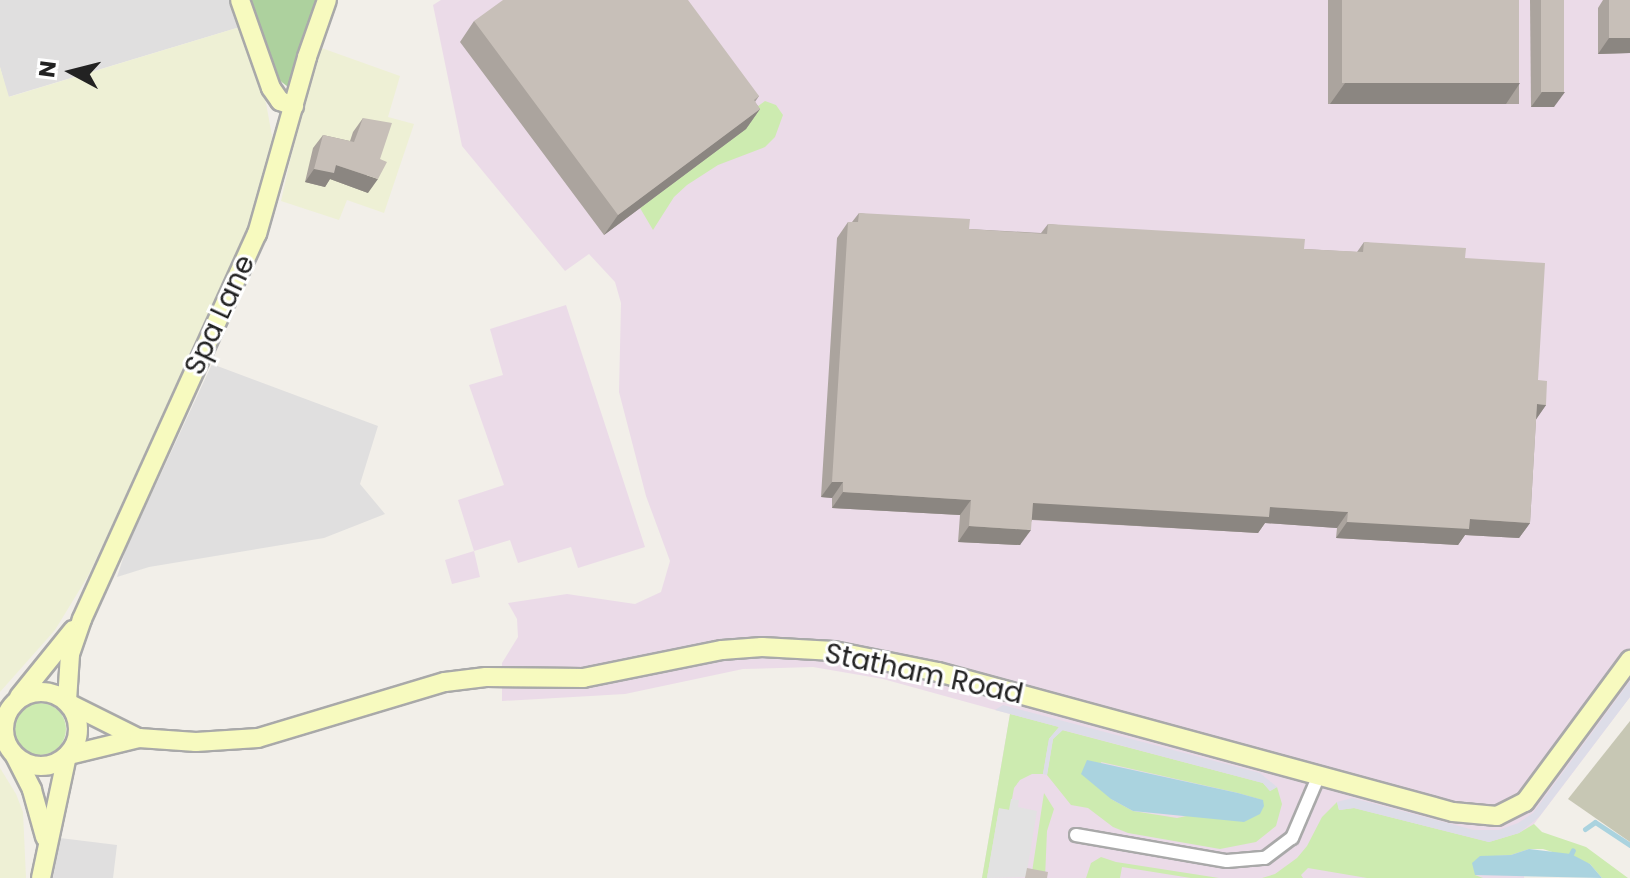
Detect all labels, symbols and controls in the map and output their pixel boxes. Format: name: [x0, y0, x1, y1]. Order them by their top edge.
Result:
north arrow: [32, 32, 112, 112]
text: N: [31, 59, 64, 79]
street label: Spa Lane: [178, 250, 262, 380]
street label: Statham Road: [822, 637, 1026, 711]

